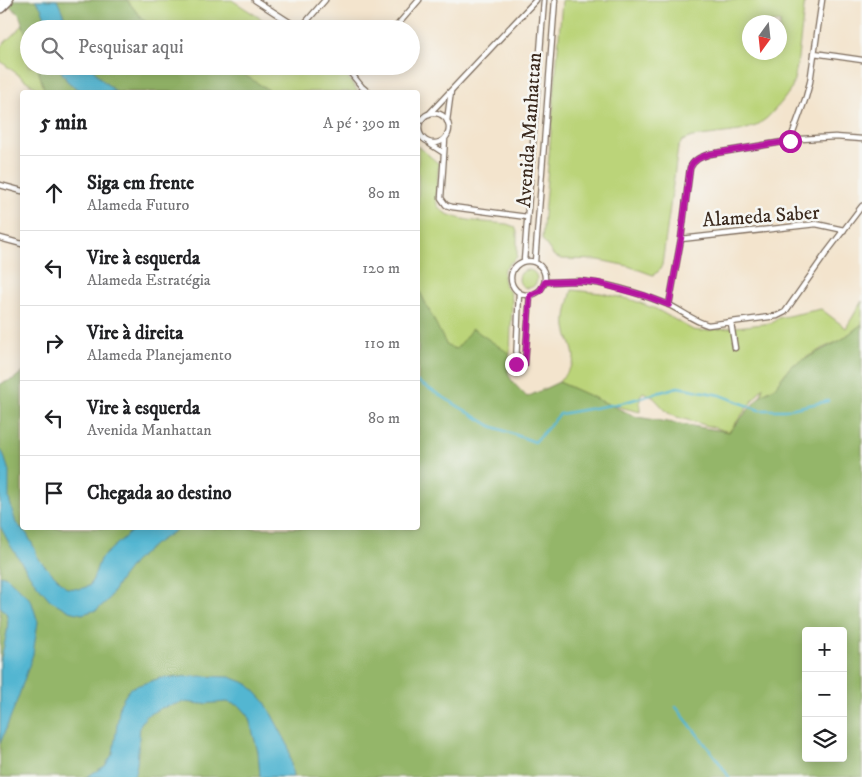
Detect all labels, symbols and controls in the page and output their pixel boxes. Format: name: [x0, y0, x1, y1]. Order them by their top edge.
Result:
north arrow: [742, 15, 787, 60]
search box: [20, 20, 420, 75]
icon: search: [38, 34, 66, 62]
text: Pesquisar aqui: [78, 36, 184, 59]
street label: Avenida Manhattan: [512, 51, 548, 209]
text: 5 min: [40, 110, 87, 136]
text: A pé · 390 m: [323, 113, 400, 133]
route start: [779, 130, 802, 153]
text: Siga em frente: [87, 172, 194, 195]
icon: ahead: [40, 179, 68, 207]
text: 80 m: [368, 183, 400, 203]
text: Alameda Futuro: [87, 195, 189, 215]
street label: Alameda Saber: [702, 200, 821, 234]
text: Vire à esquerda: [87, 247, 200, 270]
icon: left: [40, 254, 68, 282]
text: 120 m: [362, 258, 400, 278]
text: Alameda Estratégia: [87, 270, 211, 290]
text: Vire à direita: [87, 322, 183, 345]
icon: right: [40, 329, 68, 357]
text: 110 m: [364, 333, 400, 353]
text: Alameda Planejamento: [87, 345, 232, 365]
route end: [505, 353, 528, 376]
text: Vire à esquerda: [87, 397, 200, 420]
icon: left: [40, 404, 68, 432]
text: 80 m: [368, 408, 400, 428]
text: Avenida Manhattan: [87, 420, 212, 440]
icon: arrive: [40, 479, 68, 507]
text: Chegada ao destino: [87, 482, 232, 505]
map controls: [802, 627, 847, 762]
button: +: [802, 627, 847, 672]
button: −: [802, 672, 847, 717]
button: layers: [802, 717, 847, 762]

